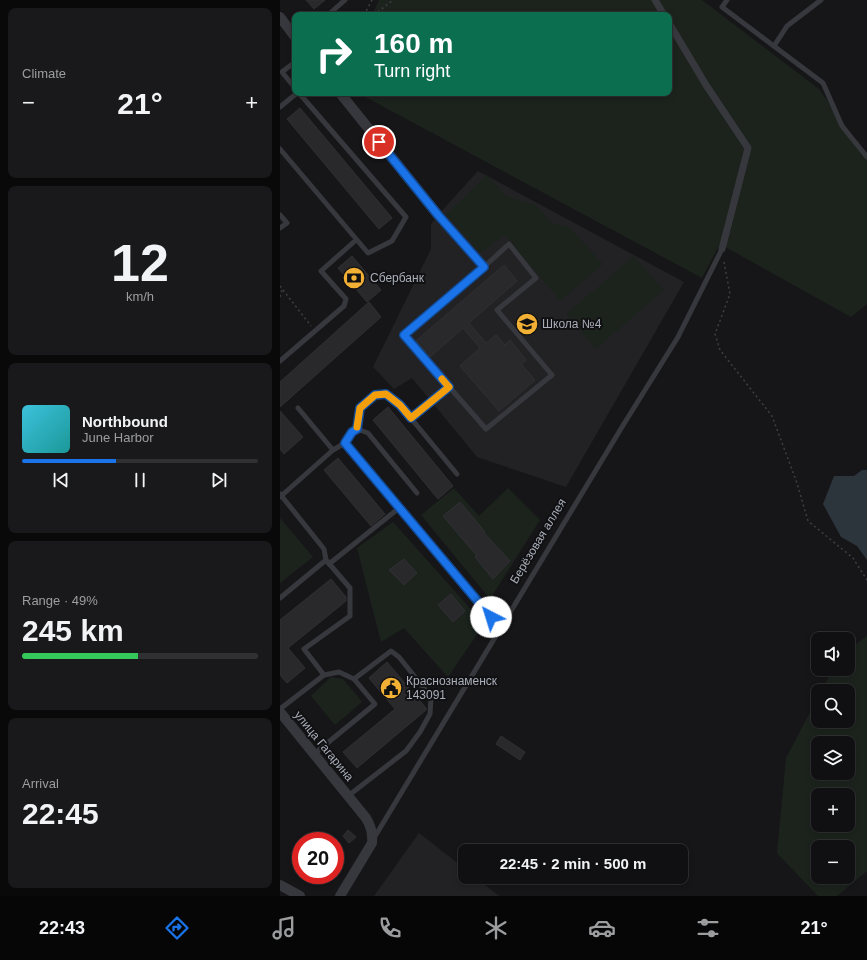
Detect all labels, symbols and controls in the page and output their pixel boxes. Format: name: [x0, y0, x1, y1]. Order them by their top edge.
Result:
icon: right: [308, 28, 360, 80]
text: 160 m: [374, 28, 453, 59]
text: Turn right: [374, 61, 450, 81]
text: Climate: [22, 66, 66, 81]
text: 21°: [117, 87, 163, 120]
text: −: [22, 90, 35, 115]
text: +: [245, 90, 258, 115]
pin: [362, 125, 396, 159]
icon: arrive: [368, 131, 390, 153]
text: 12: [111, 234, 169, 292]
bank icon: Сбербанк: [341, 265, 367, 291]
place label: Сбербанк: [370, 271, 425, 285]
text: km/h: [126, 289, 154, 304]
school or university icon: Школа №4: [514, 311, 540, 337]
place label: Школа №4: [542, 317, 602, 331]
text: Northbound: [82, 413, 168, 430]
text: June Harbor: [82, 430, 154, 445]
icon: previous: [50, 469, 72, 491]
icon: pause: [129, 469, 151, 491]
icon: next: [208, 469, 230, 491]
street label: Берёзовая аллея: [507, 496, 569, 586]
text: Range · 49%: [22, 593, 98, 608]
position arrow: [470, 596, 512, 638]
text: 245 km: [22, 614, 124, 647]
map controls: [811, 632, 855, 884]
button: sound: [811, 632, 855, 676]
place label: Краснознаменск 143091: [406, 674, 498, 702]
public building icon: Краснознаменск 143091: [378, 675, 404, 701]
button: search: [811, 684, 855, 728]
street label: улица Гагарина: [291, 708, 357, 784]
button: layers: [811, 736, 855, 780]
text: Arrival: [22, 776, 59, 791]
button: +: [811, 788, 855, 832]
text: 22:45: [22, 797, 99, 830]
speed limit sign: 20: [292, 832, 344, 884]
button: −: [811, 840, 855, 884]
text: 22:45 · 2 min · 500 m: [500, 855, 646, 872]
icon: directions: [163, 914, 191, 942]
icon: music: [270, 914, 298, 942]
icon: phone: [376, 914, 404, 942]
icon: climate: [482, 914, 510, 942]
icon: car: [588, 914, 616, 942]
icon: filters: [694, 914, 722, 942]
text: 22:43: [39, 918, 85, 938]
text: 21°: [801, 918, 828, 938]

